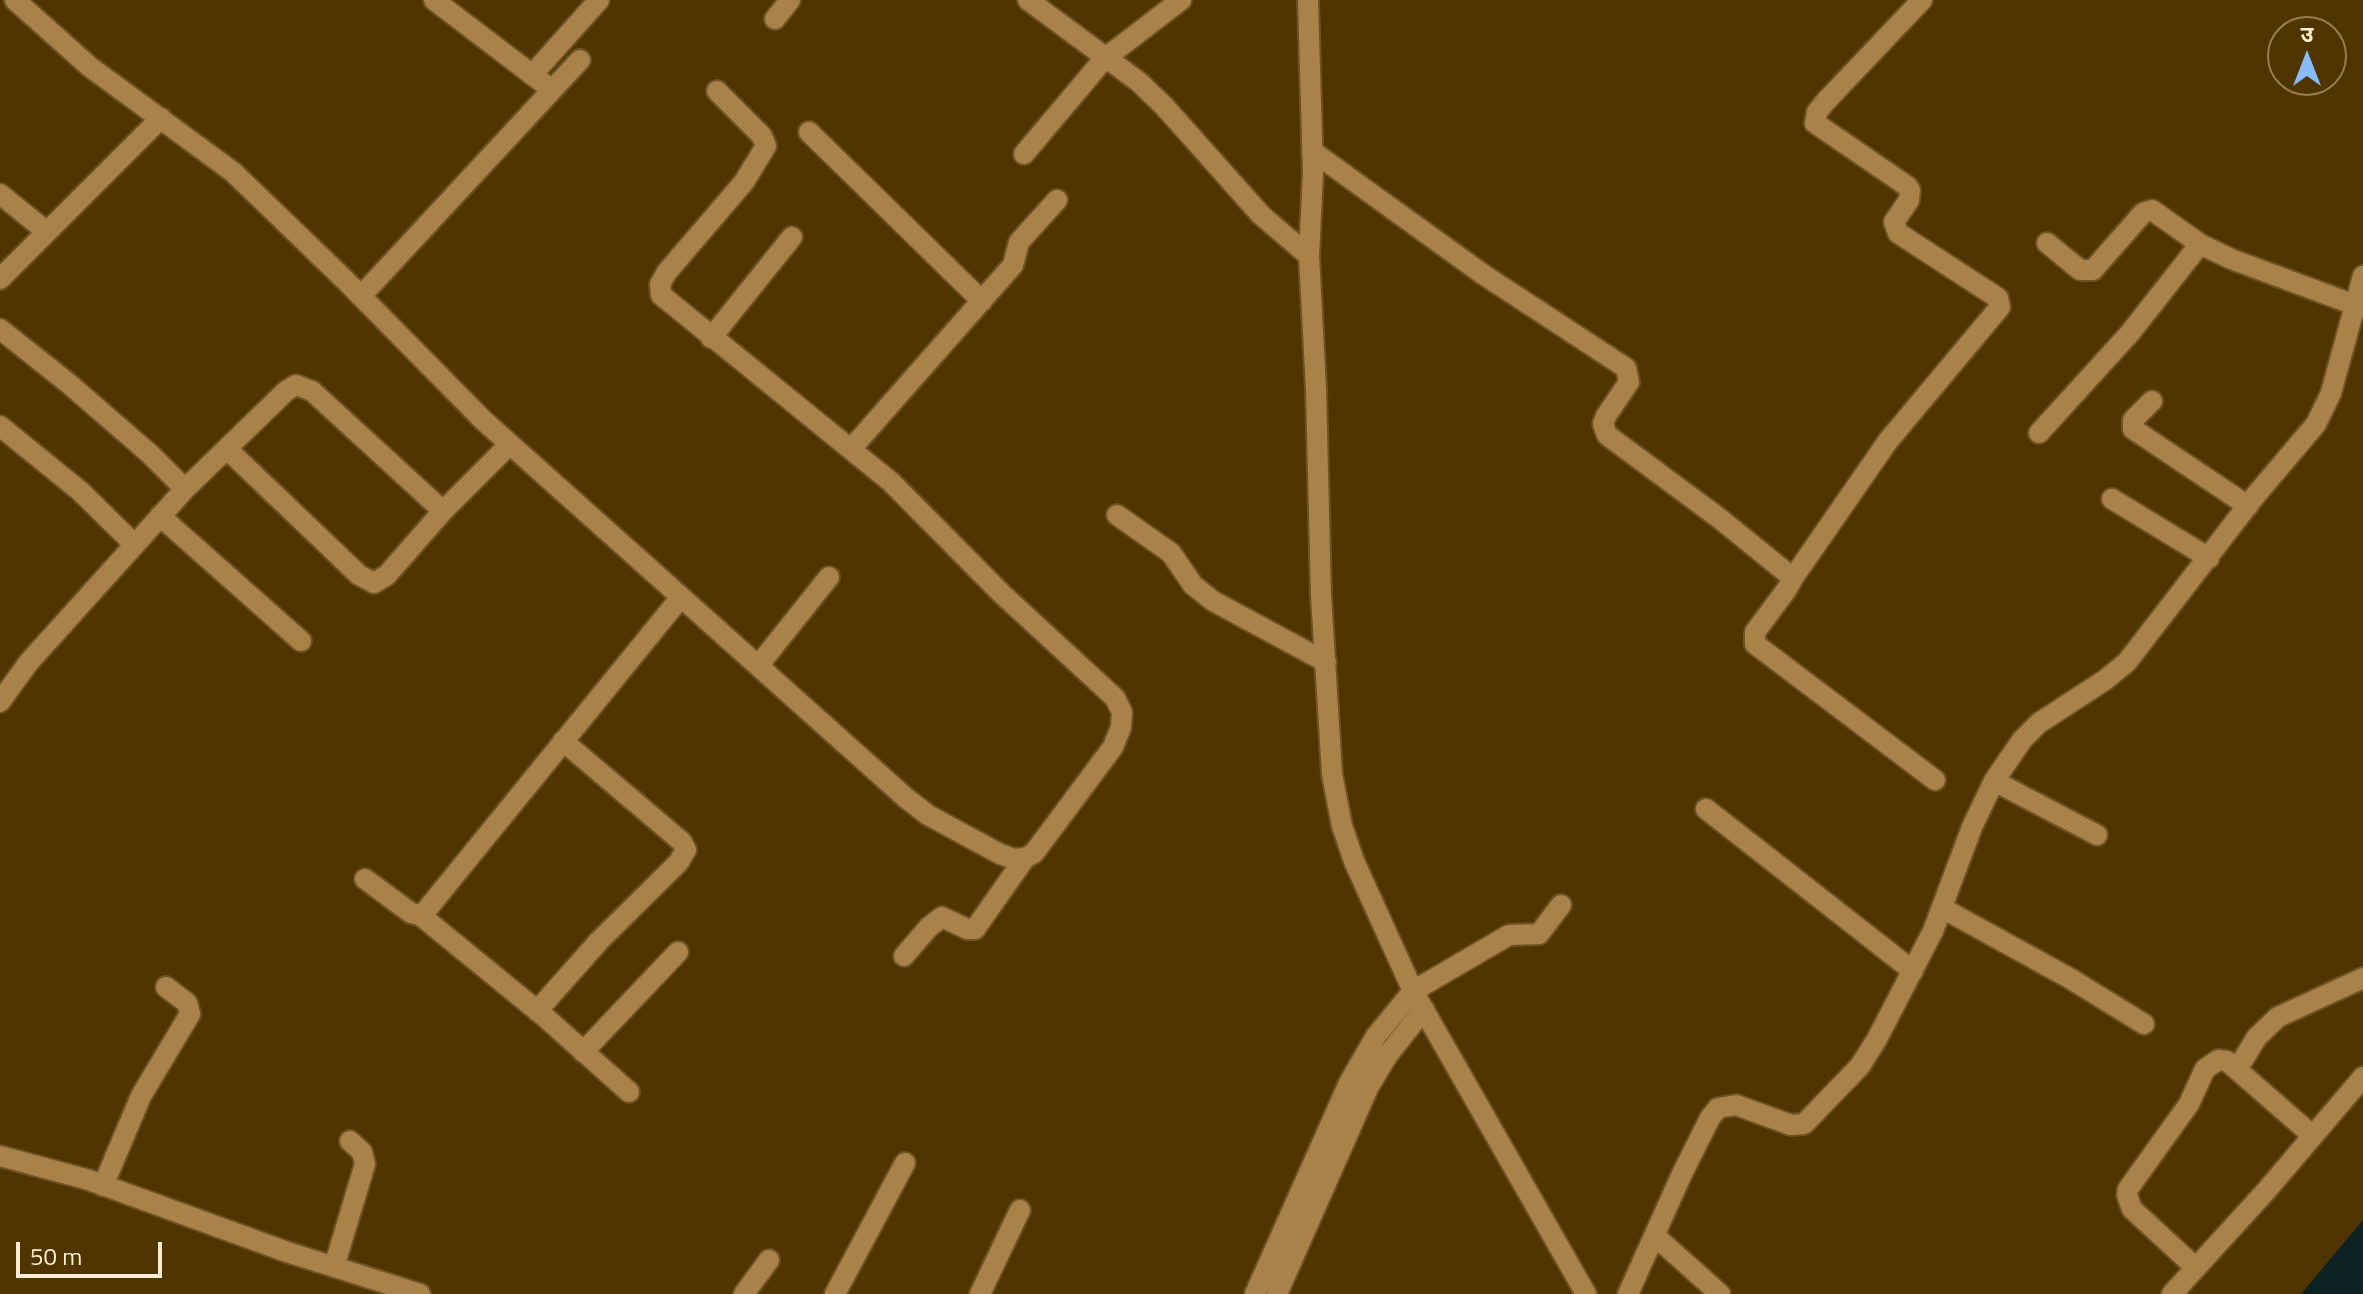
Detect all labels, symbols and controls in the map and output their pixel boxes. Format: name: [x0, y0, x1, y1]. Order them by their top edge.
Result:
north arrow: [2267, 16, 2347, 96]
text: उ: [2301, 17, 2313, 51]
scale bar: [20, 1226, 166, 1276]
text: 50 m: [30, 1238, 82, 1274]

